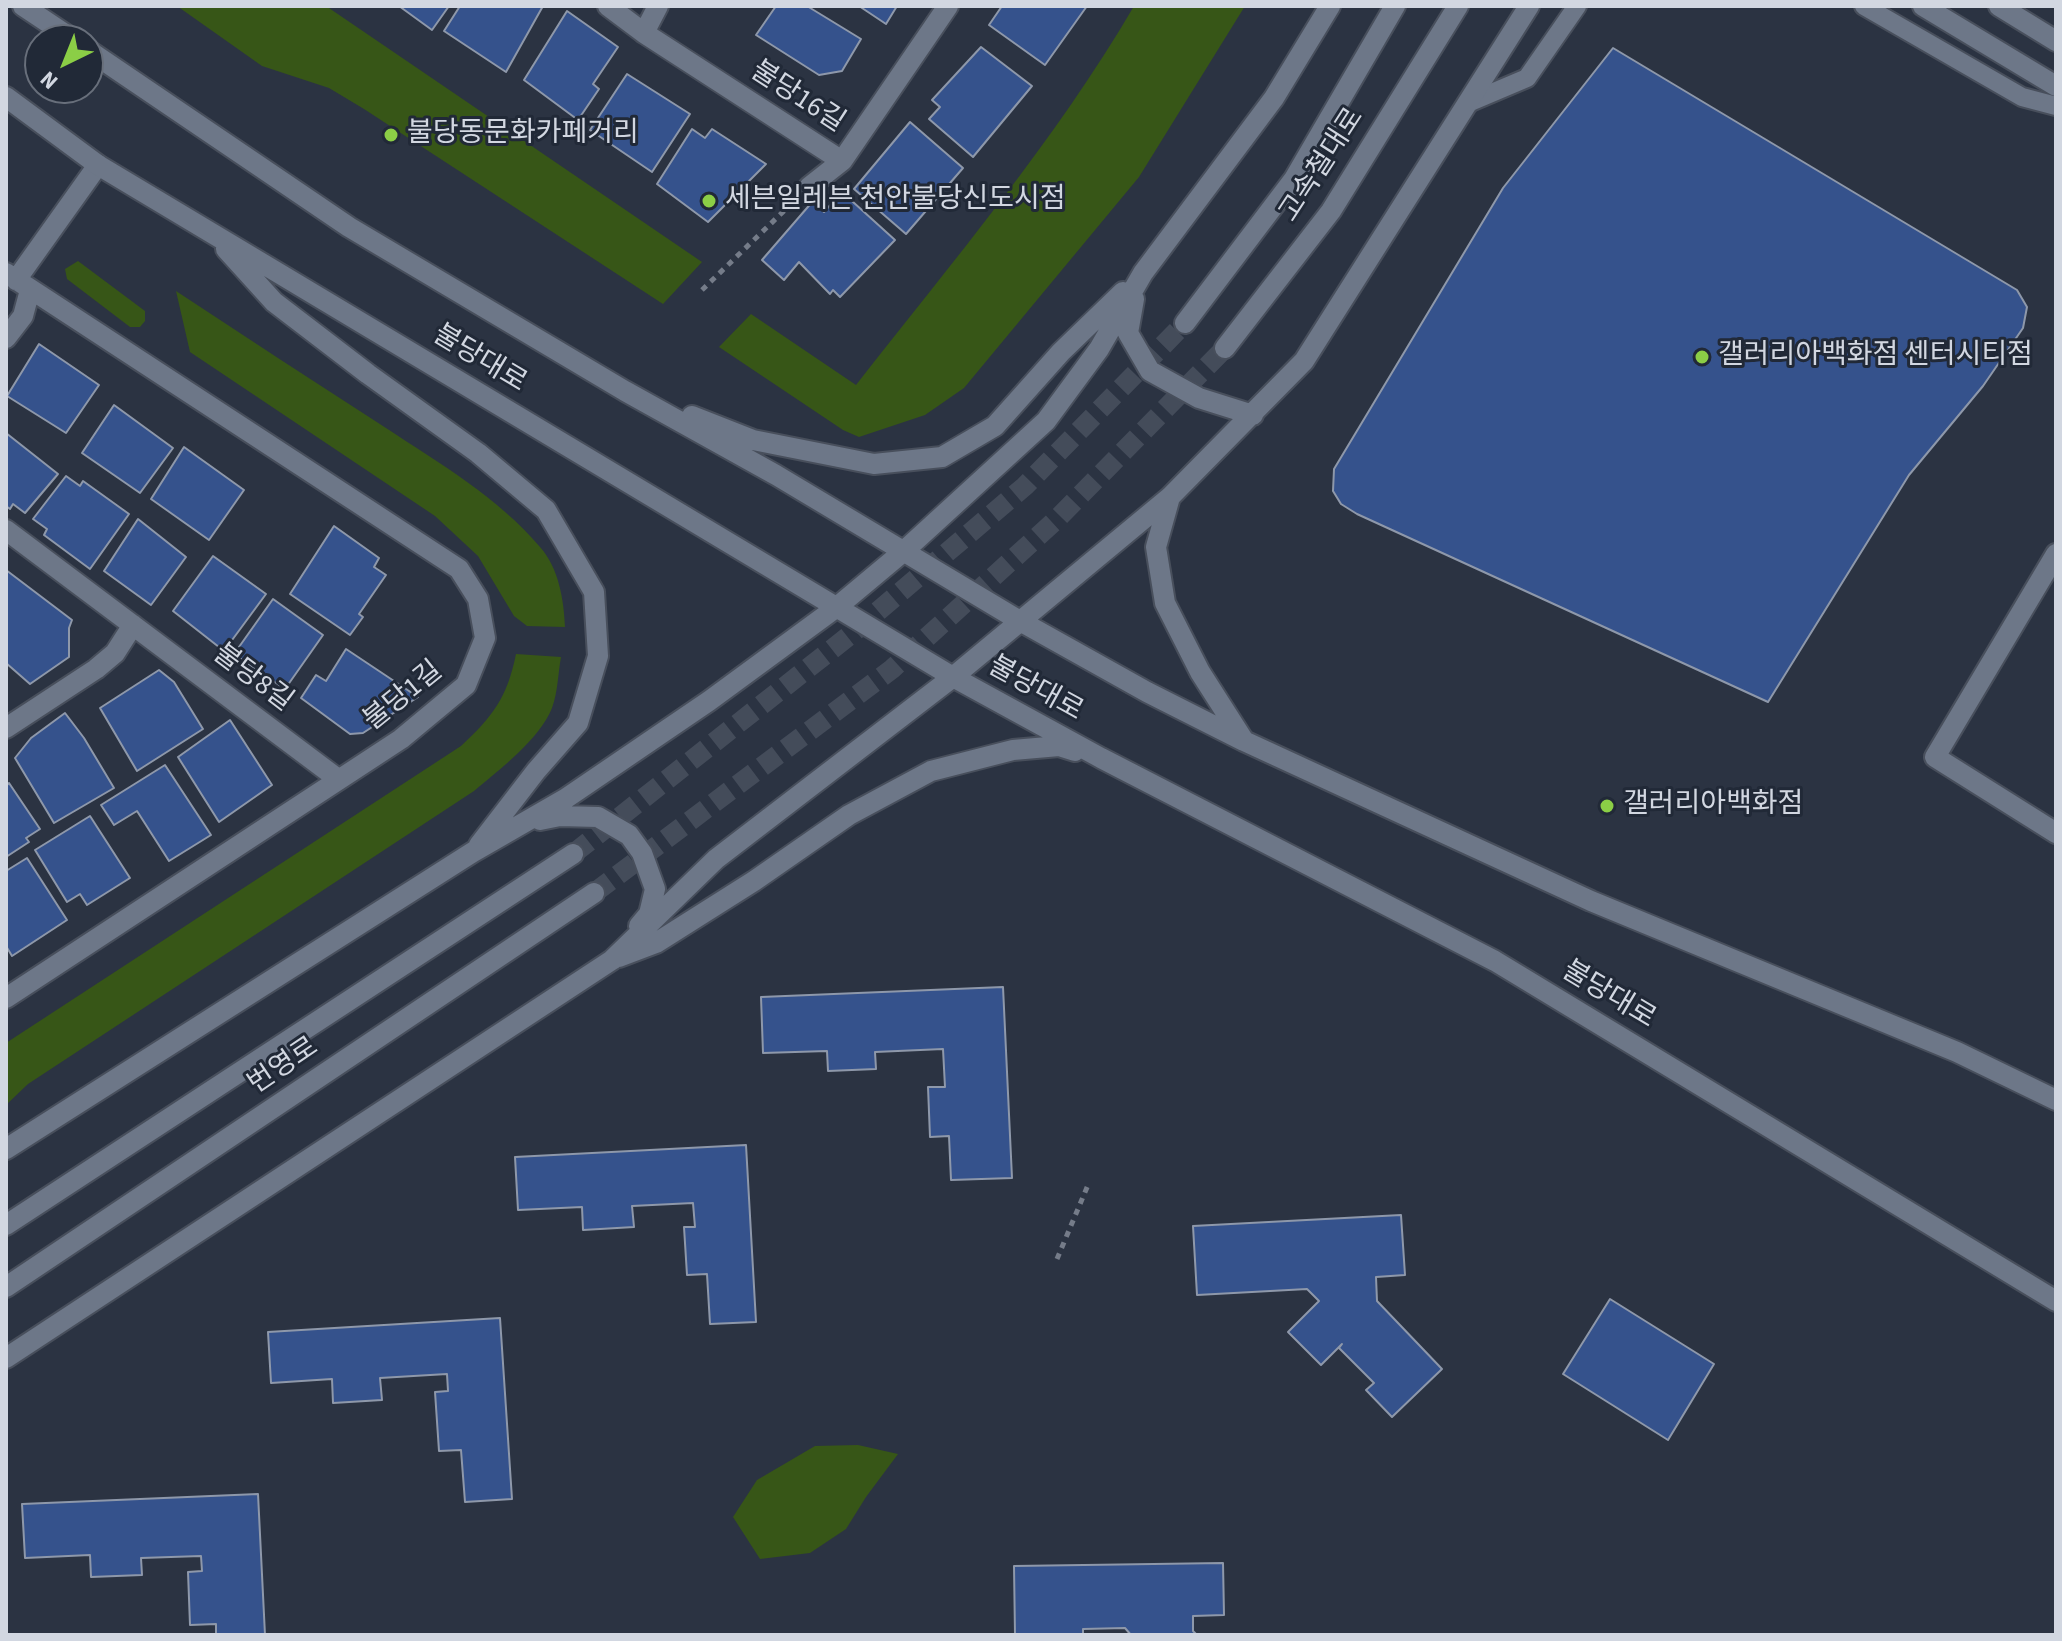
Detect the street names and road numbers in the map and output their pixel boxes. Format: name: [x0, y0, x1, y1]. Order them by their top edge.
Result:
street label: 불당16길: [744, 55, 850, 141]
street label: 고속철대로: [1274, 103, 1372, 229]
street label: 불당대로: [426, 319, 532, 401]
street label: 불당8길: [205, 638, 299, 720]
street label: 불당대로: [982, 650, 1088, 730]
street label: 불당1길: [358, 655, 450, 739]
street label: 불당대로: [1555, 955, 1661, 1037]
street label: 번영로: [243, 1031, 325, 1103]

